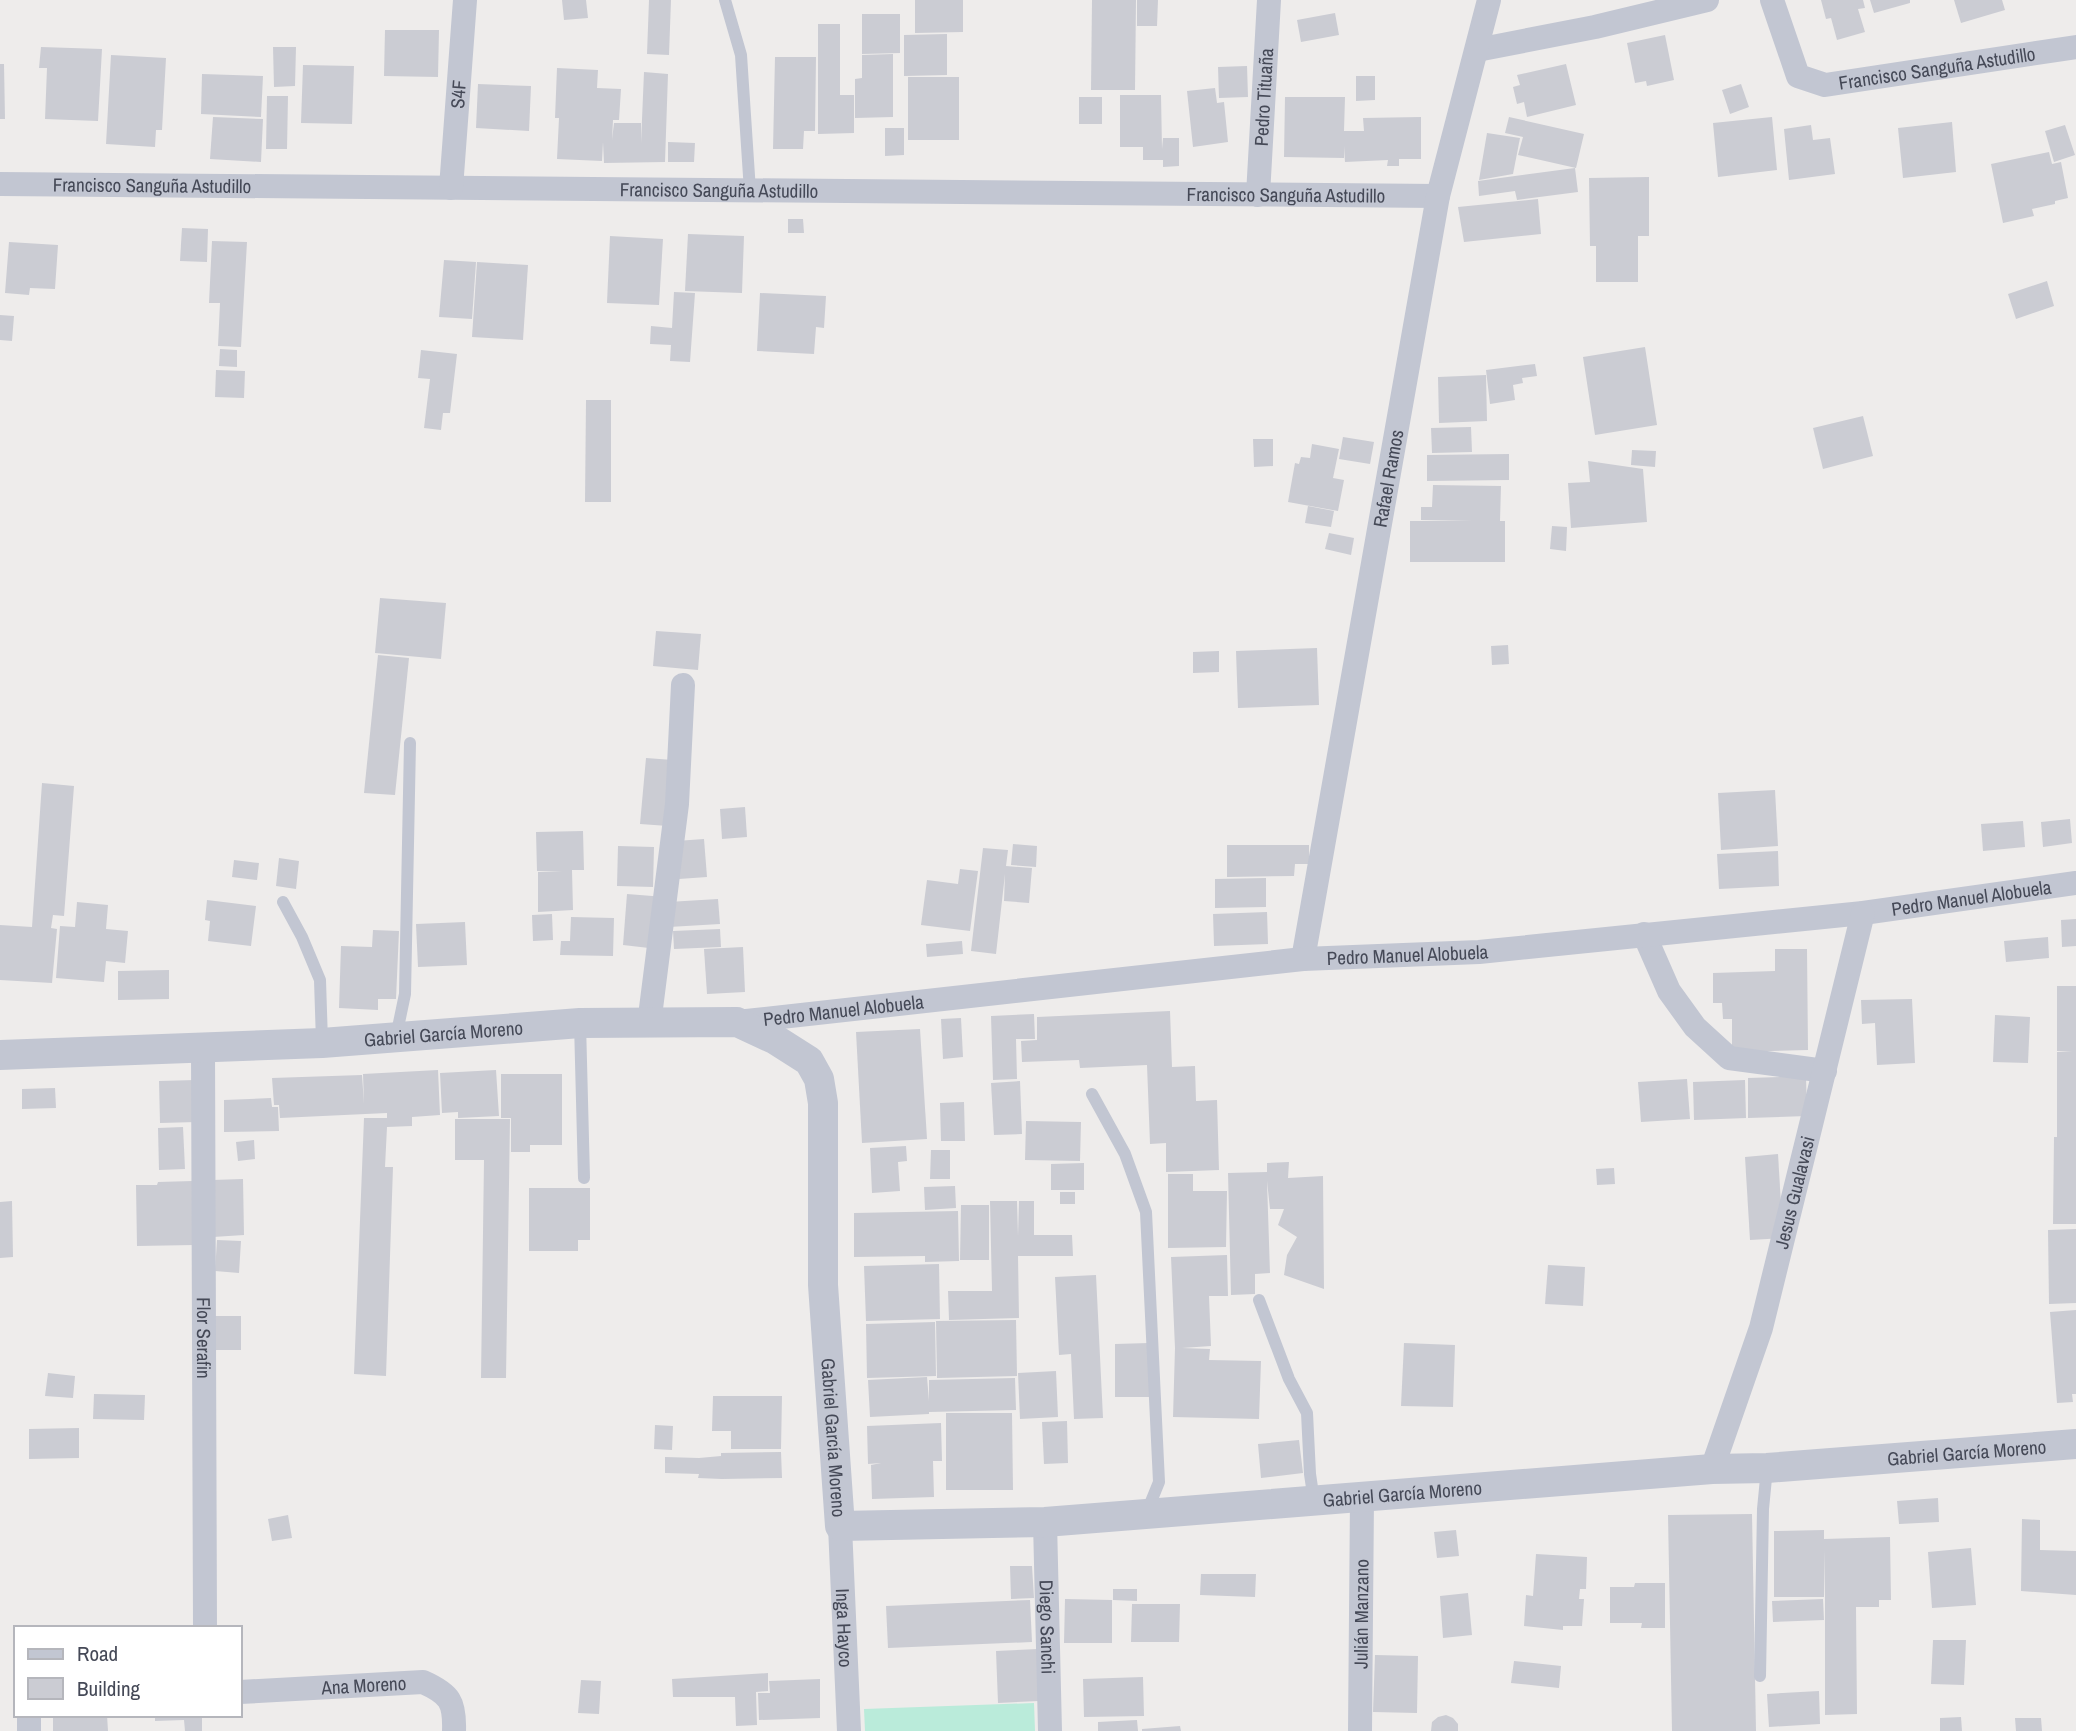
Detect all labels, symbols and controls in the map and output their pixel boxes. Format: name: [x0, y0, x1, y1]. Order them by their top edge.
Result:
street label: Francisco Sanguña Astudillo: [1837, 40, 2037, 96]
street label: Pedro Tituaña: [1248, 47, 1279, 147]
street label: S4F: [444, 79, 472, 109]
street label: Francisco Sanguña Astudillo: [53, 171, 251, 199]
street label: Francisco Sanguña Astudillo: [620, 176, 818, 204]
street label: Francisco Sanguña Astudillo: [1187, 181, 1385, 209]
street label: Rafael Ramos: [1367, 427, 1409, 529]
street label: Pedro Manuel Alobuela: [1890, 874, 2053, 922]
street label: Pedro Manuel Alobuela: [1326, 938, 1490, 971]
street label: Pedro Manuel Alobuela: [762, 988, 925, 1032]
street label: Gabriel García Moreno: [363, 1014, 524, 1053]
street label: Jesus Gualavasi: [1768, 1133, 1821, 1251]
street label: Flor Serafin: [191, 1297, 217, 1379]
street label: Gabriel García Moreno: [815, 1357, 852, 1518]
street label: Gabriel García Moreno: [1886, 1433, 2047, 1472]
street label: Gabriel García Moreno: [1322, 1474, 1483, 1513]
street label: Julián Manzano: [1348, 1559, 1374, 1669]
street label: Diego Sanchi: [1033, 1579, 1062, 1675]
street label: Inga Hayco: [830, 1588, 859, 1668]
legend: [14, 1626, 242, 1717]
text: Road: [77, 1639, 118, 1668]
street label: Ana Moreno: [320, 1670, 407, 1701]
text: Building: [77, 1674, 141, 1703]

